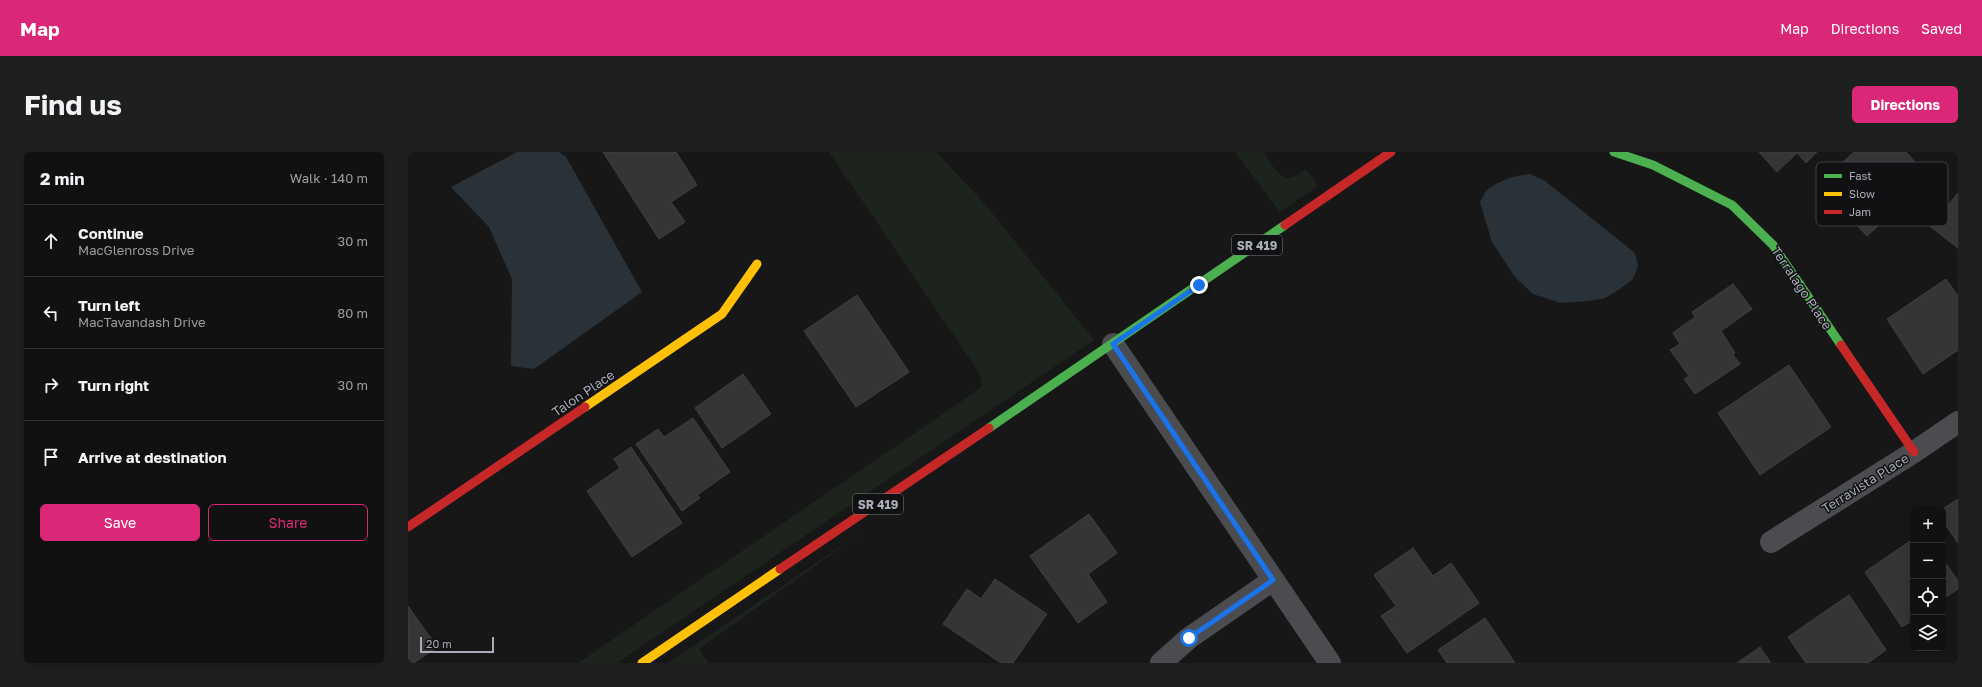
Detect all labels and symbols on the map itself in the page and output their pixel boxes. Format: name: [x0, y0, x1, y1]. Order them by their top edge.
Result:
legend: [1816, 162, 1948, 226]
text: Fast: [1849, 169, 1872, 182]
text: Slow: [1849, 187, 1875, 200]
text: Jam: [1849, 205, 1871, 218]
road number: SR 419: [1232, 235, 1282, 255]
street label: Terralago Place: [1768, 243, 1836, 333]
route end: [1190, 276, 1208, 294]
street label: Talon Place: [549, 366, 617, 420]
street label: Terravista Place: [1819, 450, 1911, 516]
road number: SR 419: [853, 494, 903, 514]
route start: [1180, 629, 1198, 647]
scale bar: [420, 635, 494, 654]

